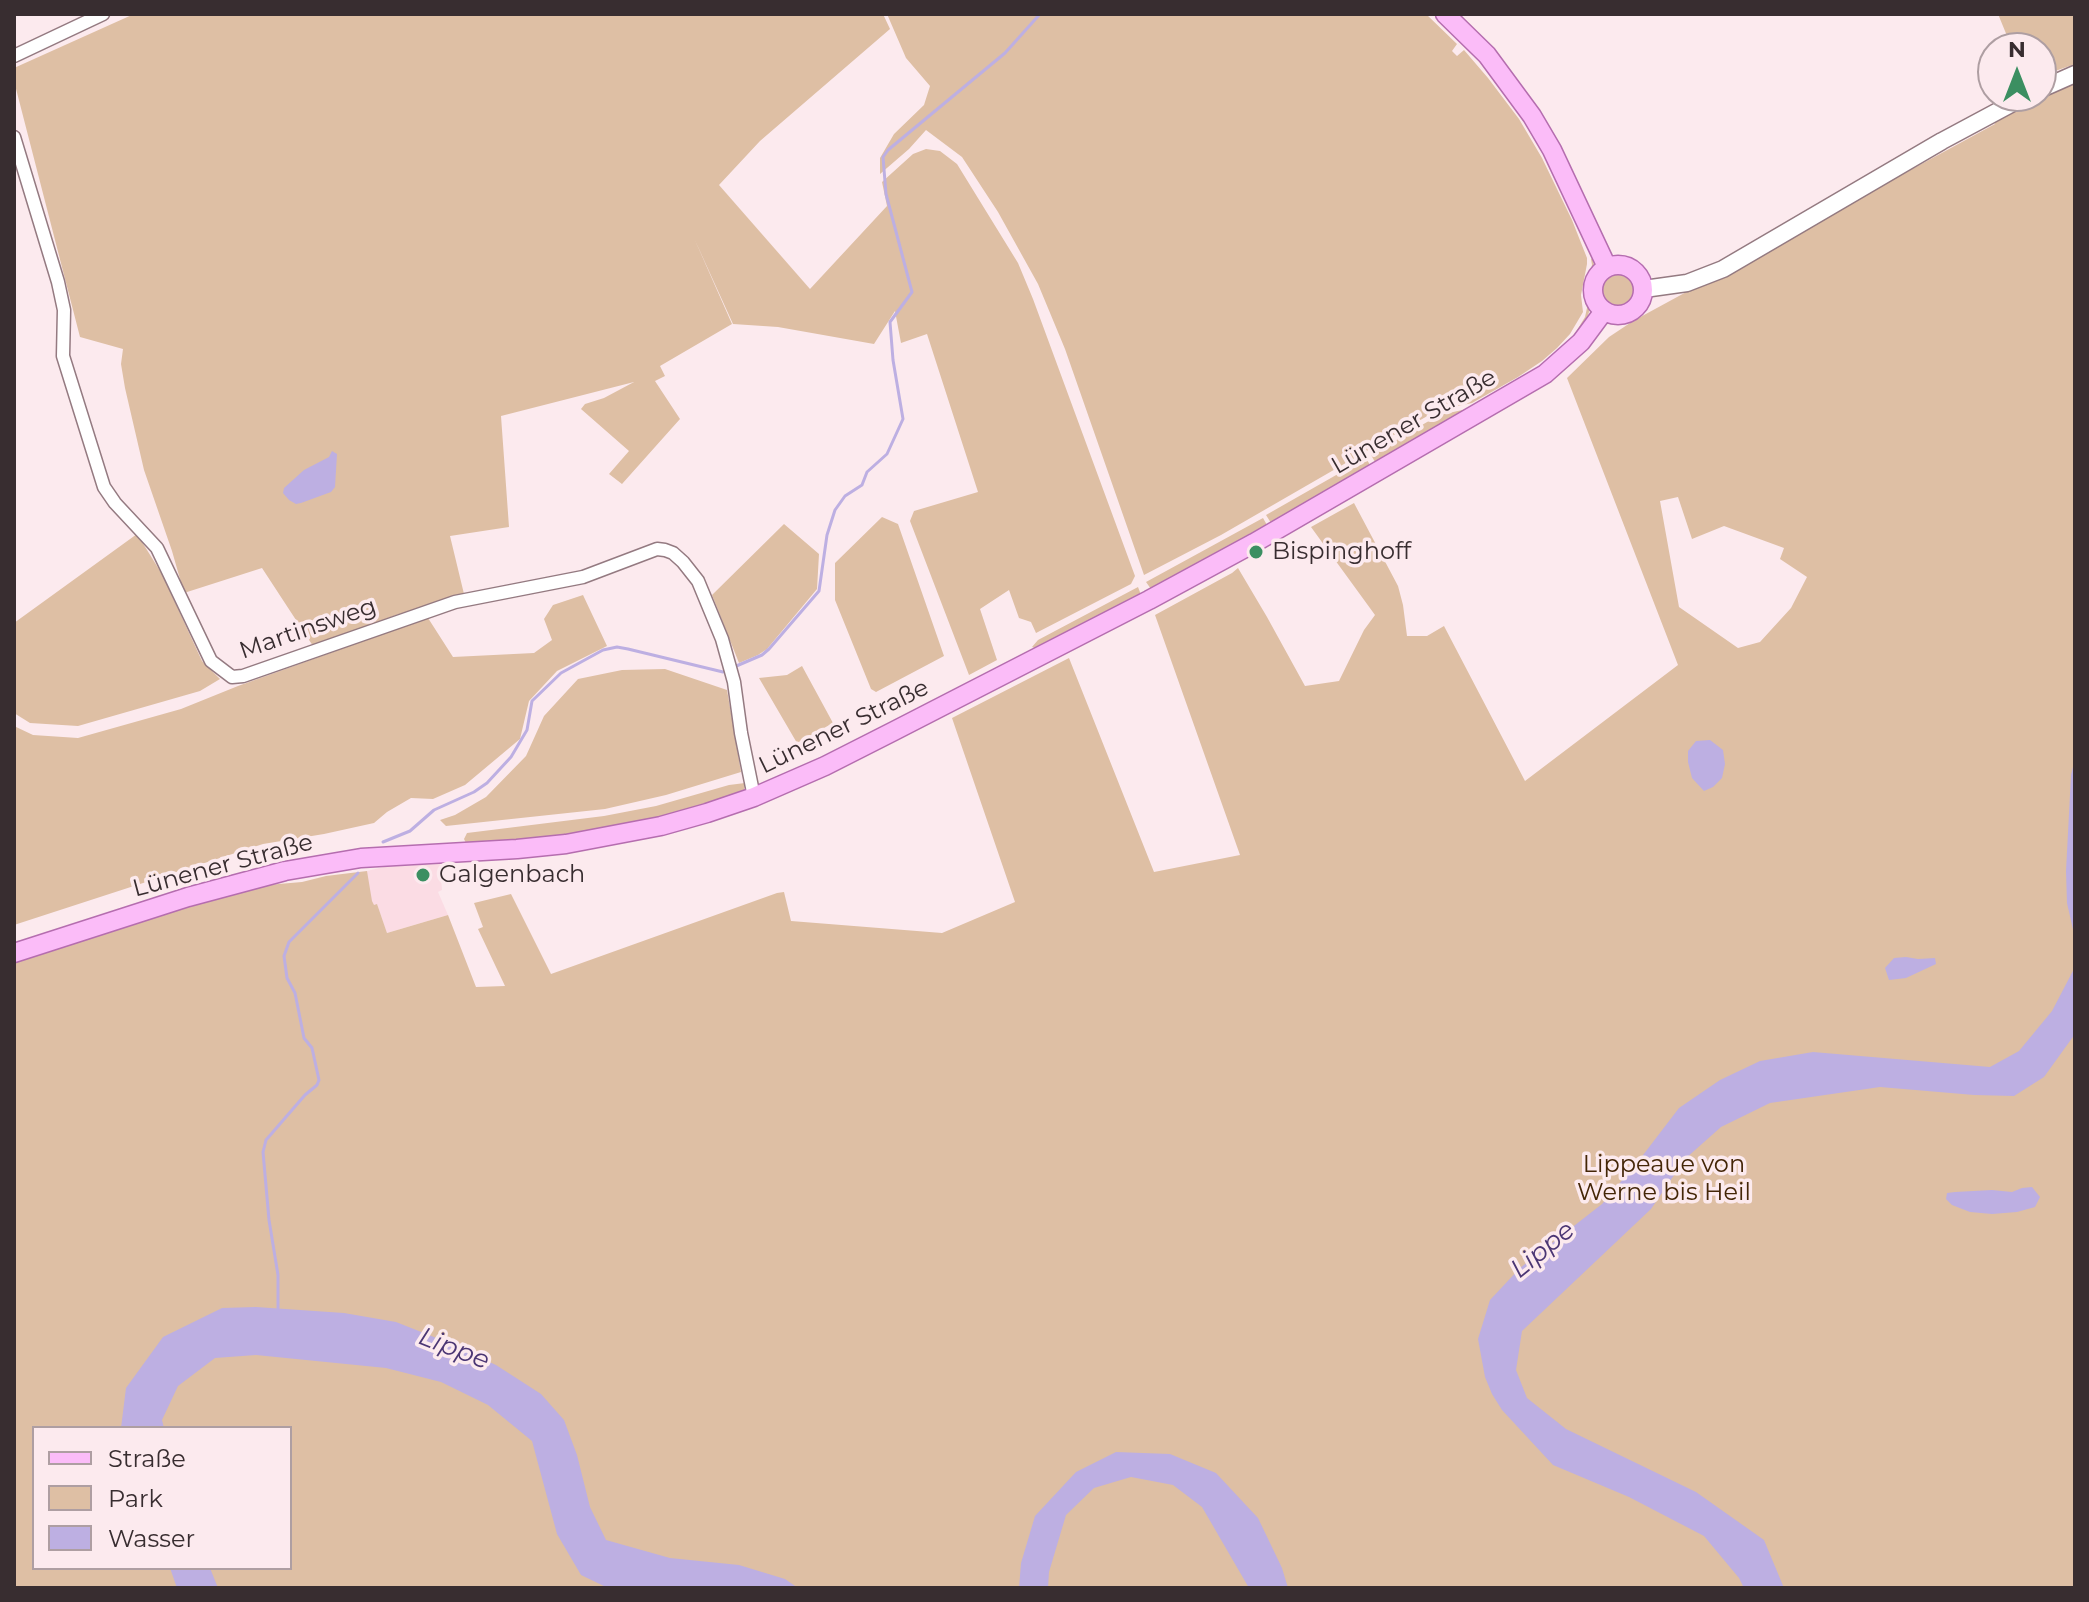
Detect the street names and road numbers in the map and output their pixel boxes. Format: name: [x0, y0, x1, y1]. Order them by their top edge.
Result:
street label: Lünener Straße: [1327, 363, 1501, 481]
street label: Martinsweg: [236, 592, 380, 666]
street label: Lünener Straße: [754, 673, 934, 781]
street label: Lünener Straße: [130, 828, 316, 904]

